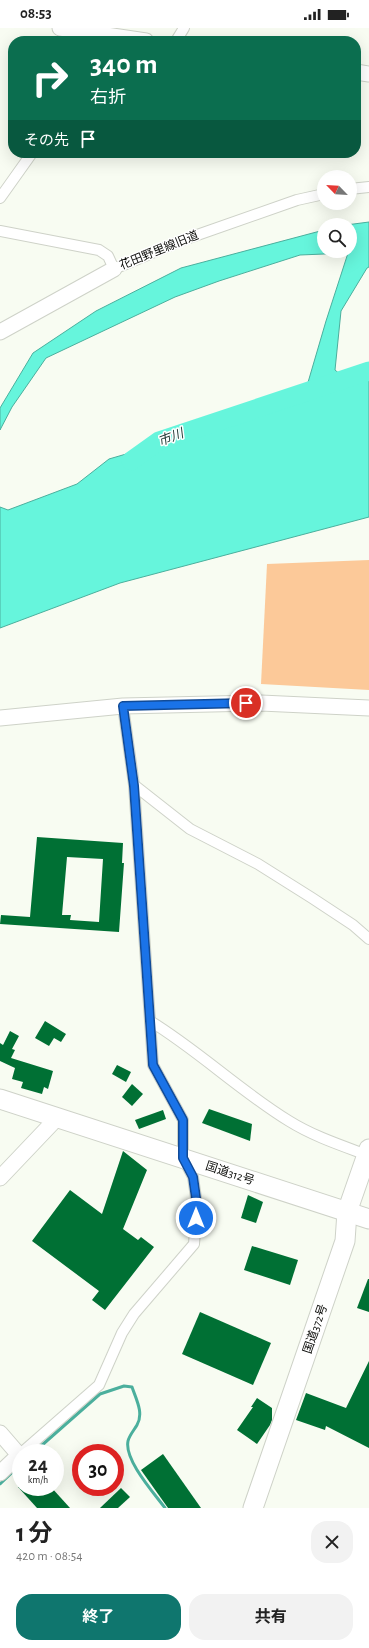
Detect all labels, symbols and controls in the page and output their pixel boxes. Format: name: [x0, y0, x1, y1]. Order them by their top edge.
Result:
text: 08:53: [20, 6, 52, 21]
text: 340 m: [90, 51, 158, 79]
icon: right: [24, 52, 76, 104]
text: 右折: [90, 89, 126, 107]
icon: arrive: [77, 128, 99, 150]
text: その先: [24, 133, 69, 148]
north arrow: [317, 170, 357, 210]
map controls: [317, 170, 357, 258]
button: search: [317, 218, 357, 258]
street label: 花田野里線旧道: [117, 228, 200, 271]
water label: 市川: [156, 426, 187, 449]
pin: [229, 686, 263, 720]
icon: arrive: [235, 692, 257, 714]
street label: 国道312号: [204, 1159, 256, 1187]
position arrow: [175, 1197, 217, 1239]
street label: 国道372号: [300, 1302, 329, 1355]
speed limit sign: 30: [72, 1444, 124, 1496]
text: 24: [28, 1455, 48, 1475]
text: km/h: [28, 1475, 48, 1485]
button: close: [311, 1521, 353, 1563]
text: 1 分: [16, 1522, 52, 1546]
text: 420 m · 08:54: [16, 1550, 83, 1563]
button: 終了: [16, 1594, 181, 1640]
button: 共有: [189, 1594, 353, 1640]

